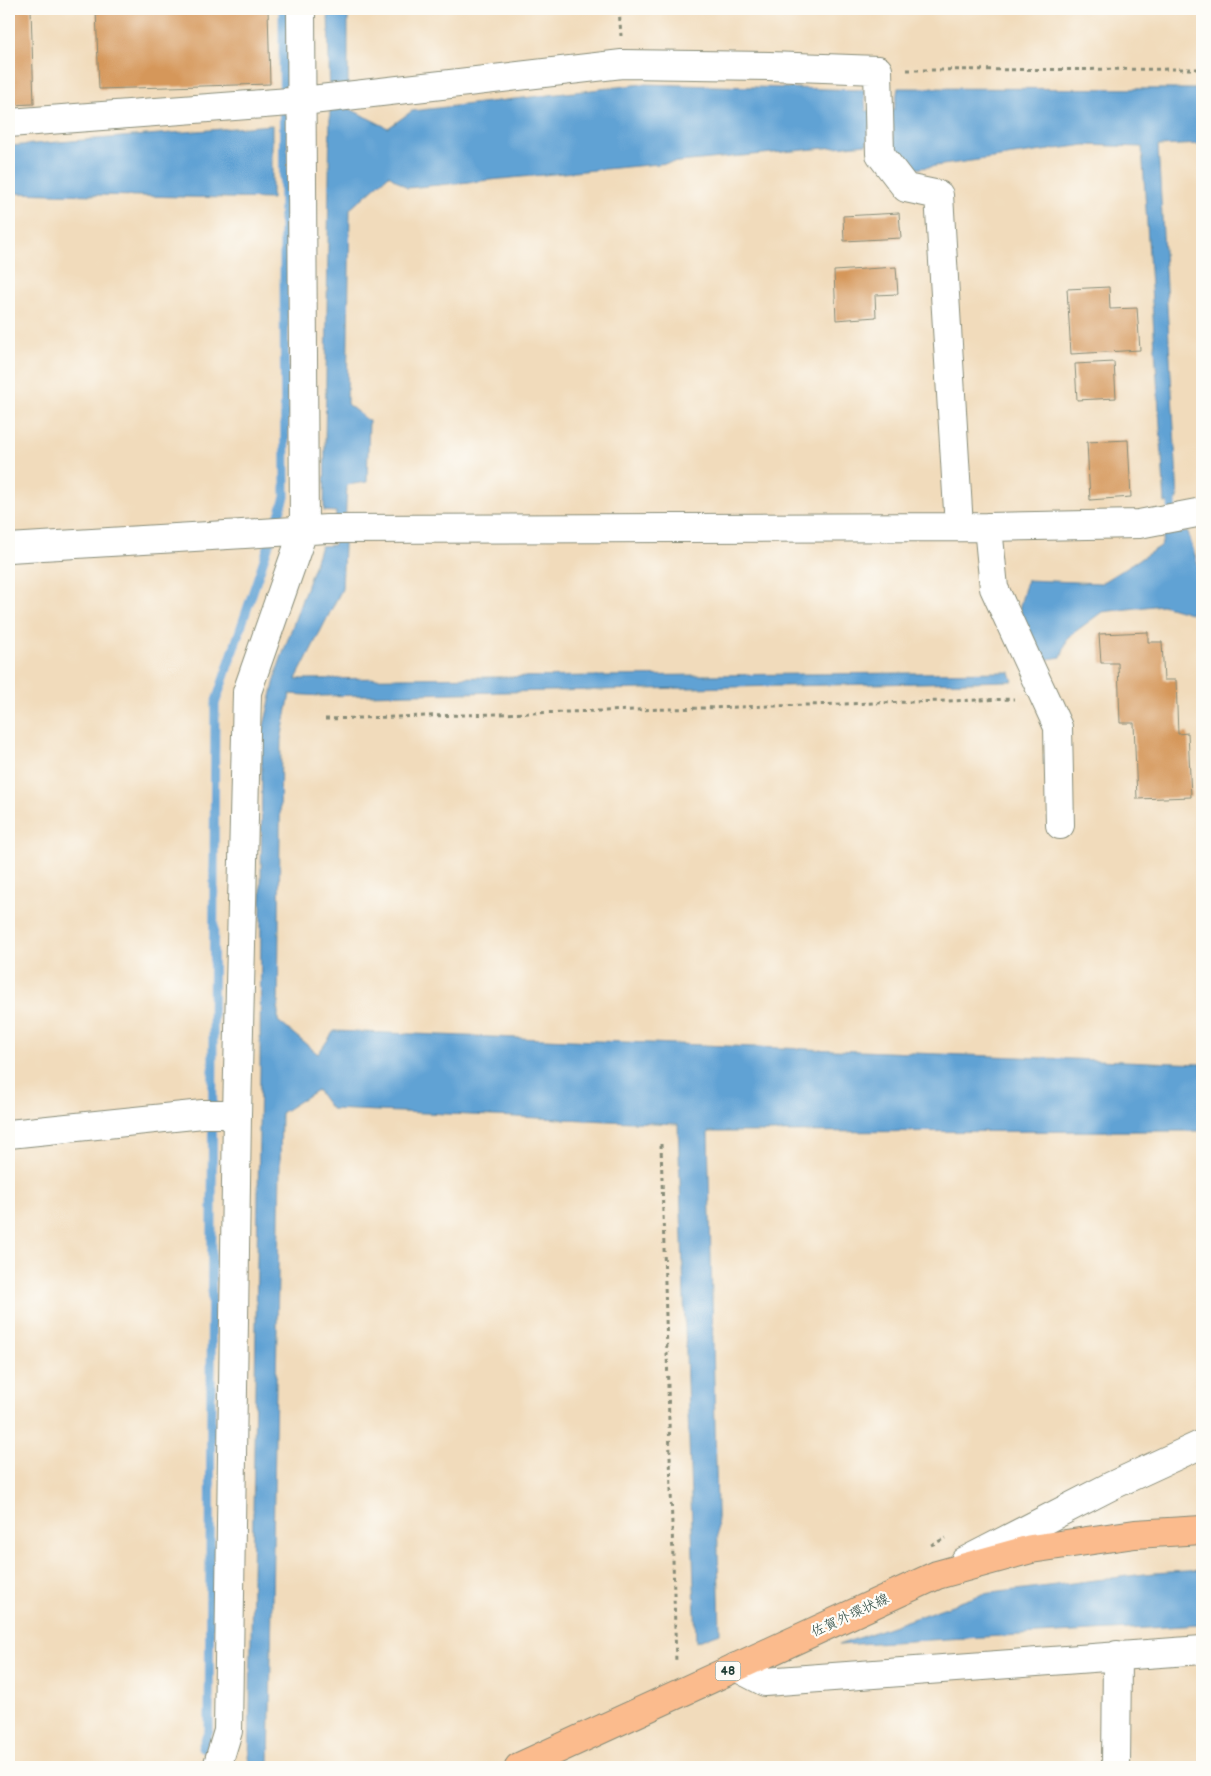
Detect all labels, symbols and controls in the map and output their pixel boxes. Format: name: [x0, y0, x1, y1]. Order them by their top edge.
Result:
street label: 佐賀外環状線: [808, 1590, 892, 1640]
road number: 48: [716, 1662, 740, 1680]

